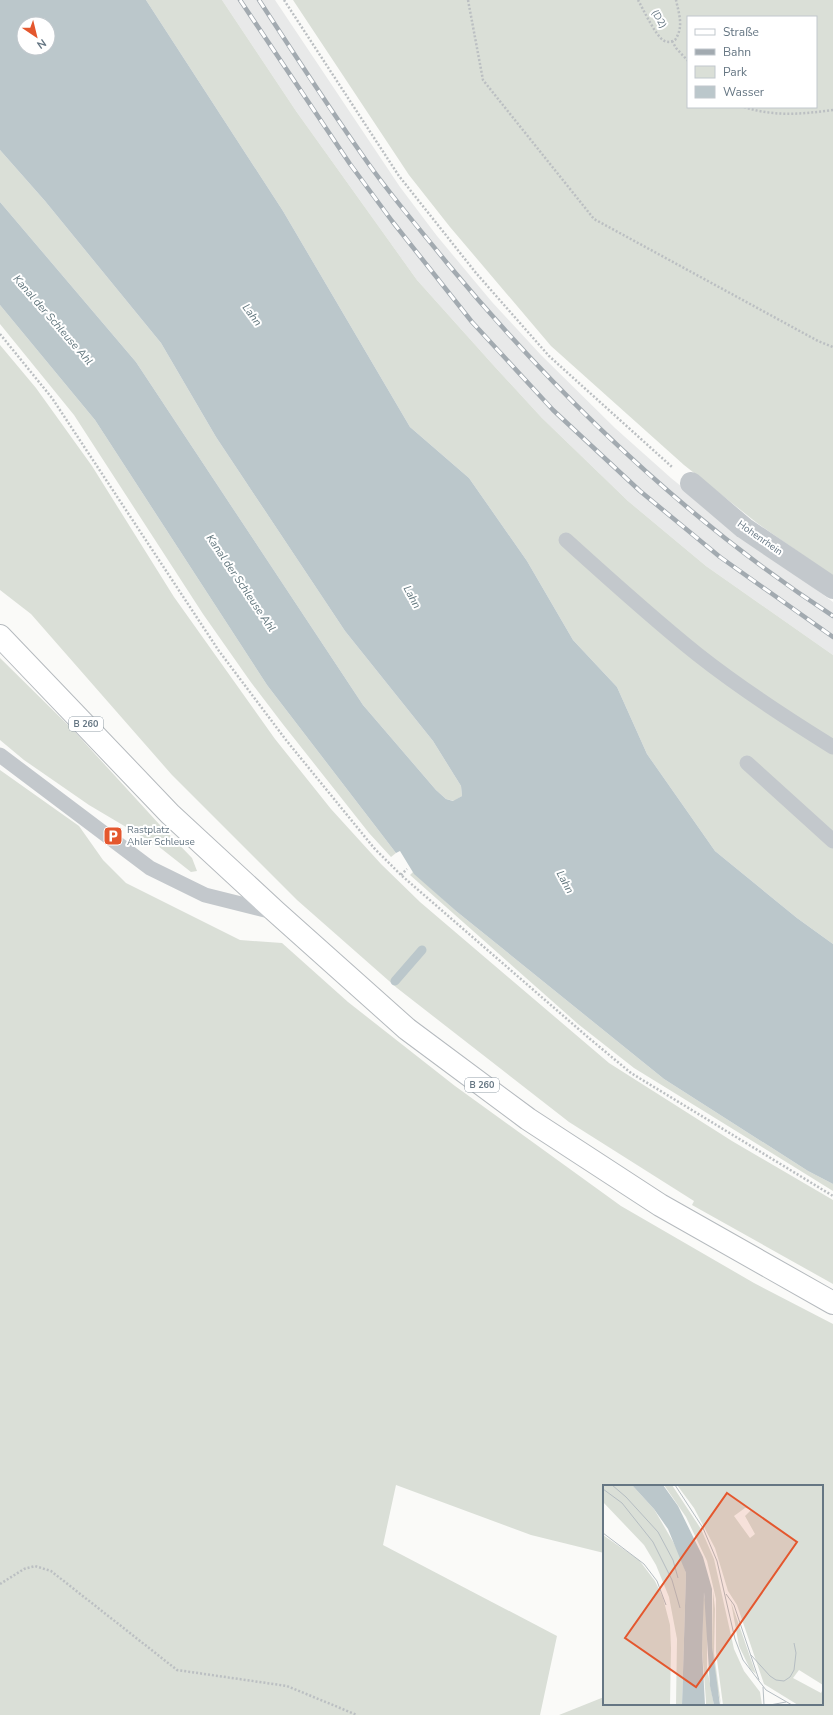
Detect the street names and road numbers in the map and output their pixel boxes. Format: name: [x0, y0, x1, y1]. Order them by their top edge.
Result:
street label: (D2): [648, 7, 670, 31]
street label: Hohenrhein: [735, 517, 785, 559]
road number: B 260: [69, 717, 103, 731]
road number: B 260: [465, 1078, 499, 1092]

